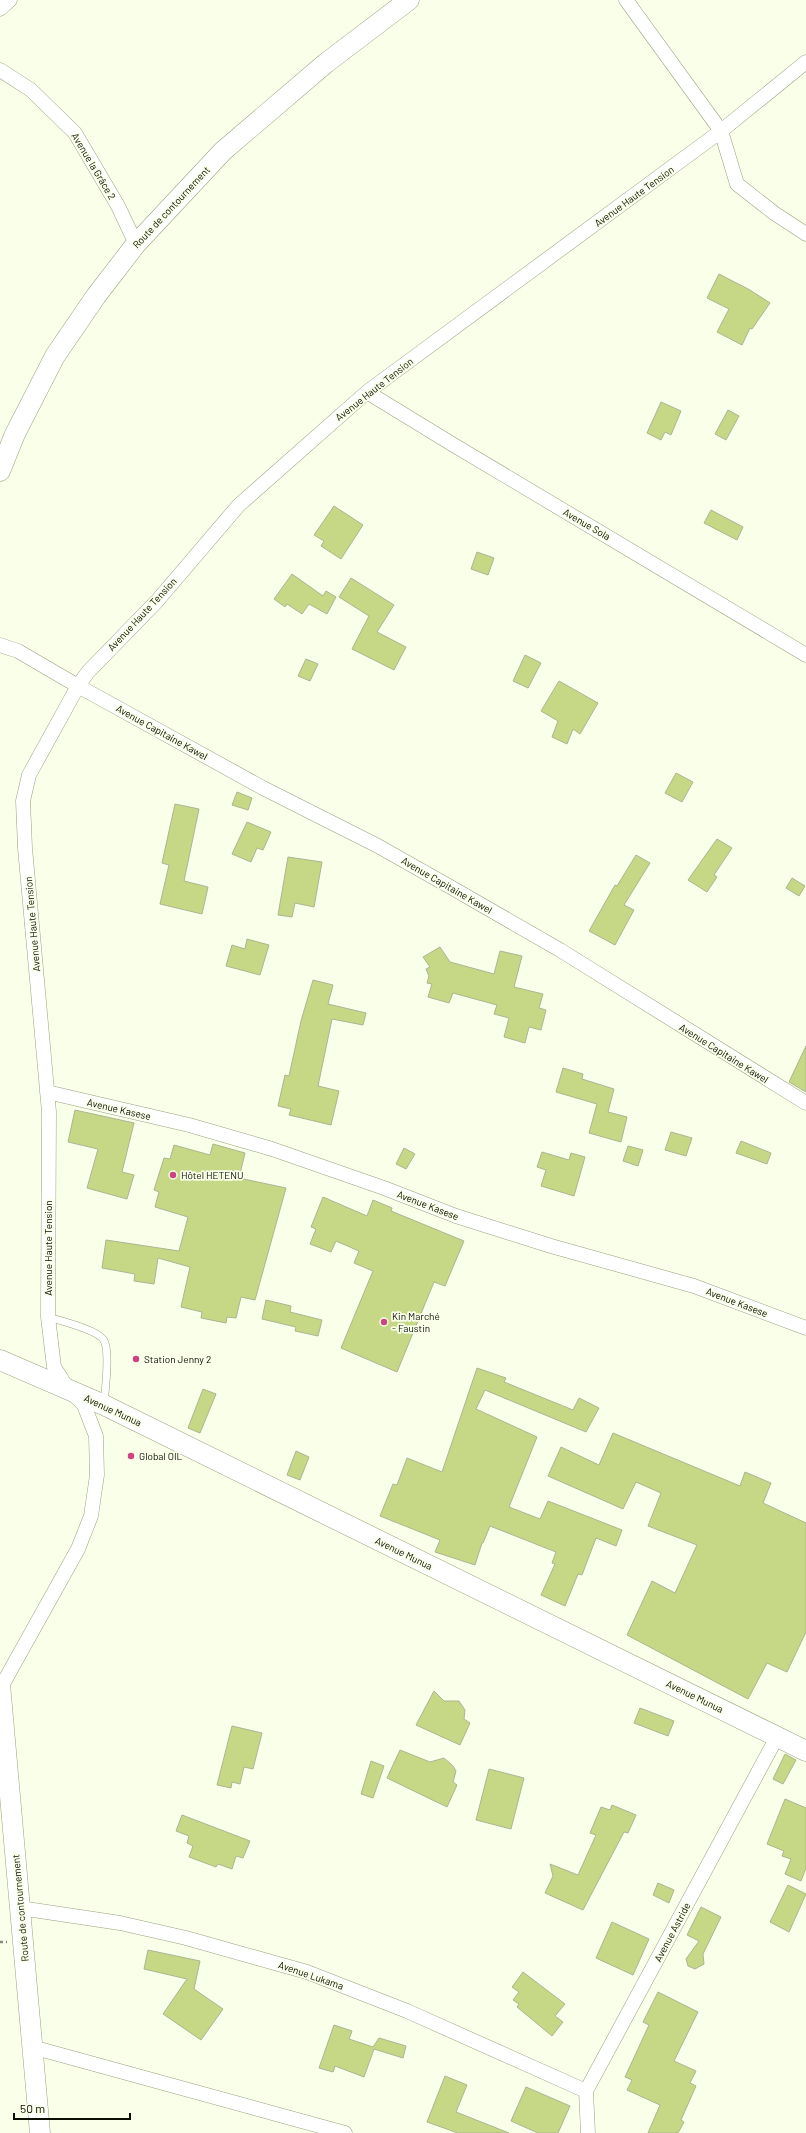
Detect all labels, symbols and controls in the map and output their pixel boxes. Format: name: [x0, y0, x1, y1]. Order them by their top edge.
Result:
street label: Avenue la Grâce 2: [69, 130, 119, 202]
street label: Route de contournement: [130, 163, 212, 250]
street label: Avenue Haute Tension: [592, 163, 676, 229]
street label: Avenue Haute Tension: [333, 355, 415, 423]
street label: Avenue Sola: [561, 506, 613, 542]
street label: Avenue Haute Tension: [105, 575, 179, 653]
street label: Avenue Capitaine Kawel: [114, 702, 210, 762]
street label: Avenue Capitaine Kawel: [400, 854, 494, 916]
street label: Avenue Haute Tension: [22, 876, 42, 972]
street label: Avenue Capitaine Kawel: [677, 1021, 771, 1085]
street label: Avenue Kasese: [86, 1096, 152, 1122]
place label: Hôtel HETENU: [181, 1169, 244, 1181]
marker: Hôtel HETENU: [168, 1170, 178, 1180]
street label: Avenue Kasese: [395, 1188, 461, 1222]
street label: Avenue Haute Tension: [42, 1200, 54, 1296]
street label: Avenue Kasese: [704, 1285, 770, 1319]
place label: Kin Marché - Faustin: [392, 1310, 440, 1334]
marker: Kin Marché - Faustin: [379, 1317, 389, 1327]
place label: Station Jenny 2: [144, 1353, 211, 1365]
marker: Station Jenny 2: [131, 1354, 141, 1364]
street label: Avenue Munua: [82, 1391, 144, 1429]
place label: Global OIL: [139, 1450, 183, 1462]
marker: Global OIL: [126, 1451, 136, 1461]
street label: Avenue Munua: [373, 1534, 435, 1572]
street label: Avenue Munua: [664, 1677, 726, 1715]
street label: Route de contournement: [9, 1853, 31, 1962]
street label: Avenue Astride: [651, 1900, 693, 1964]
street label: Avenue Lukama: [277, 1958, 345, 1992]
scale bar: [14, 2095, 130, 2121]
text: 50 m: [20, 2101, 45, 2115]

